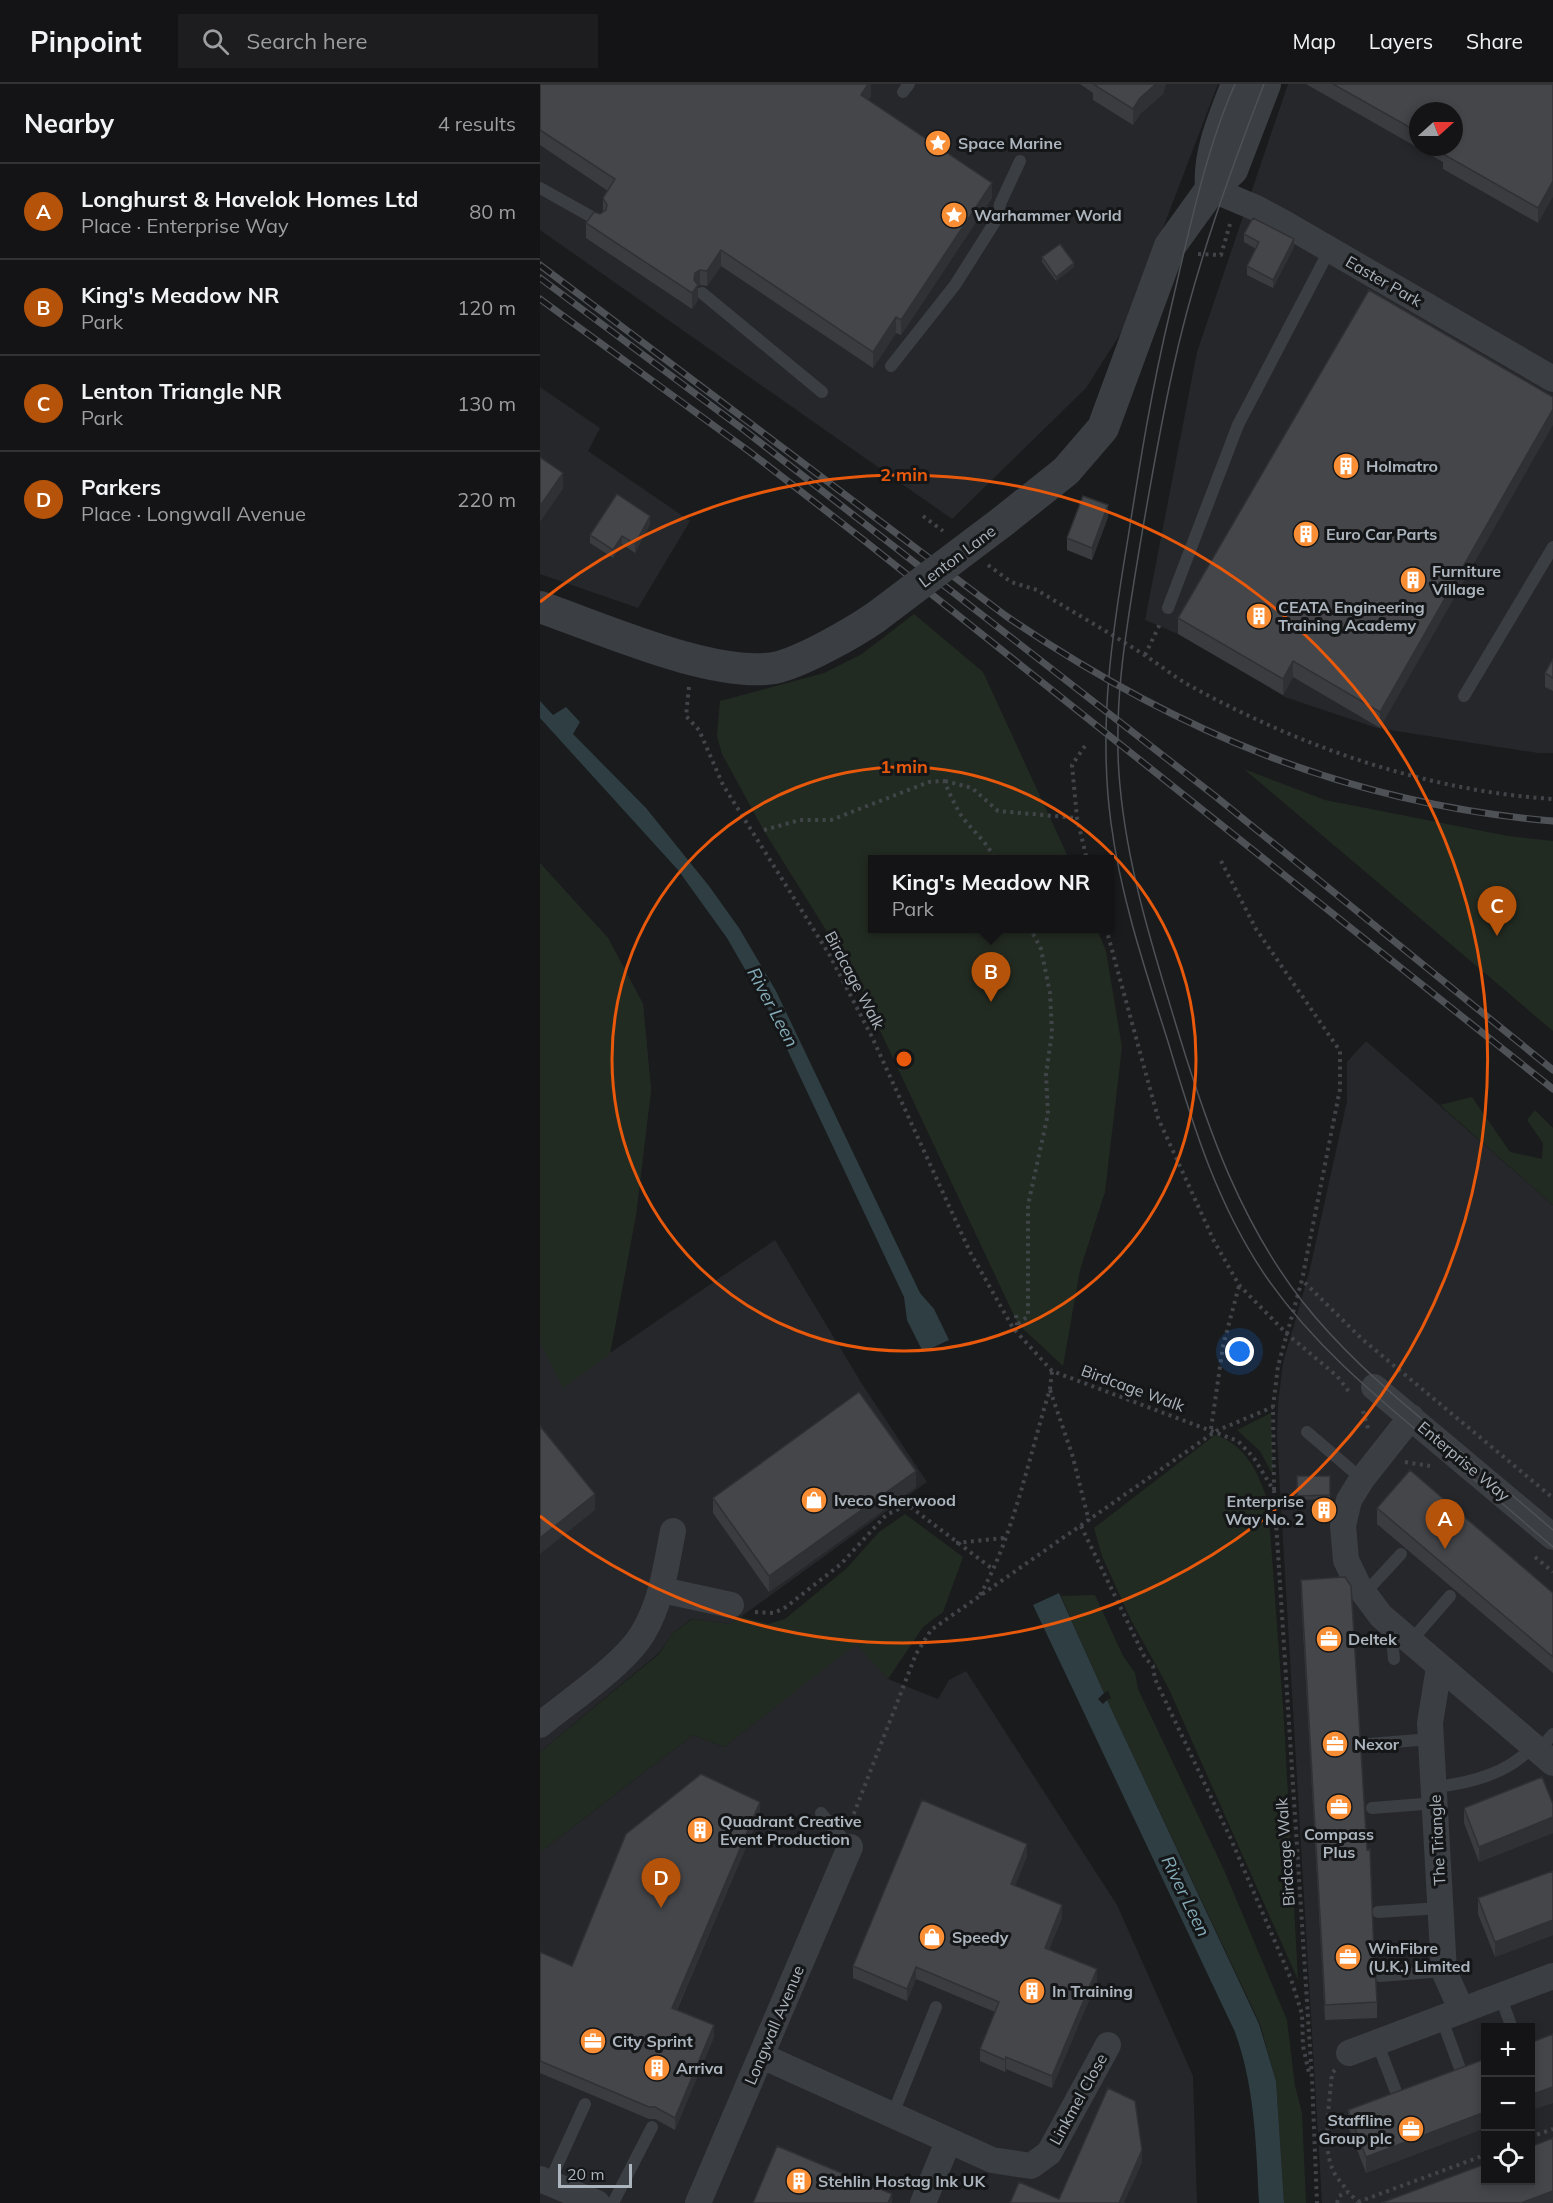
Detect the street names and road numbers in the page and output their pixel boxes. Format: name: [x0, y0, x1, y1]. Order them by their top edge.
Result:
street label: Easter Park: [1342, 251, 1426, 311]
street label: Lenton Lane: [915, 521, 999, 591]
street label: Birdcage Walk: [821, 927, 890, 1033]
street label: Birdcage Walk: [1079, 1360, 1188, 1416]
street label: Enterprise Way: [1414, 1417, 1514, 1506]
street label: The Triangle: [1425, 1794, 1449, 1886]
street label: Birdcage Walk: [1271, 1796, 1299, 1907]
street label: Longwall Avenue: [740, 1962, 808, 2088]
street label: Linkmel Close: [1045, 2050, 1111, 2148]

